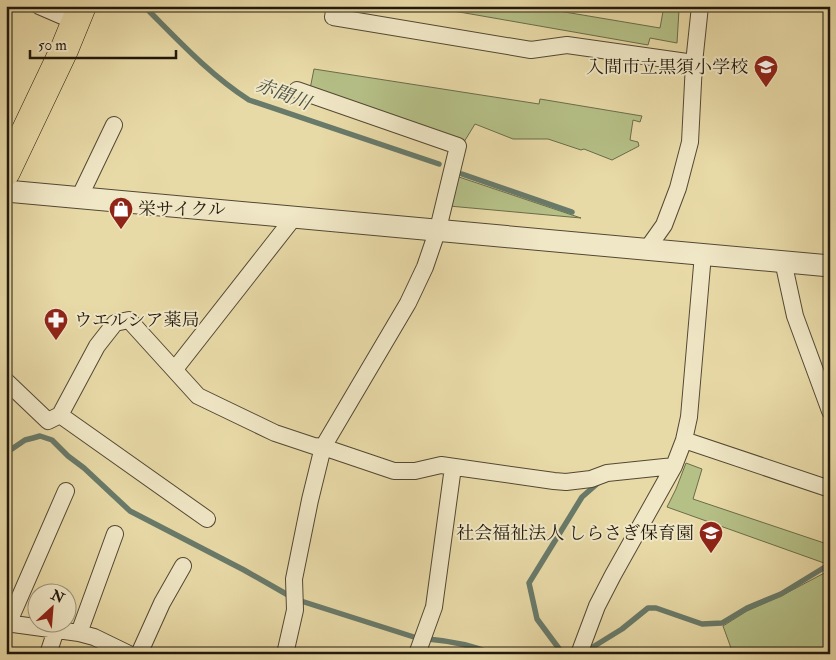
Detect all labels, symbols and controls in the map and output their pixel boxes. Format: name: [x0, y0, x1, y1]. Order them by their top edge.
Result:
scale bar: [30, 28, 176, 60]
text: 50 m: [38, 36, 67, 55]
school or university icon: 入間市立黒須小学校: [753, 54, 779, 88]
place label: 入間市立黒須小学校: [586, 56, 748, 79]
water label: 赤間川: [252, 73, 316, 116]
shop icon: 栄サイクル: [108, 196, 134, 230]
place label: 栄サイクル: [138, 198, 226, 221]
pharmacy icon: ウエルシア薬局: [43, 307, 69, 341]
place label: ウエルシア薬局: [74, 309, 200, 332]
school or university icon: 社会福祉法人 しらさぎ保育園: [698, 520, 724, 554]
place label: 社会福祉法人 しらさぎ保育園: [456, 522, 694, 545]
north arrow: [28, 582, 78, 632]
text: N: [47, 586, 67, 607]

